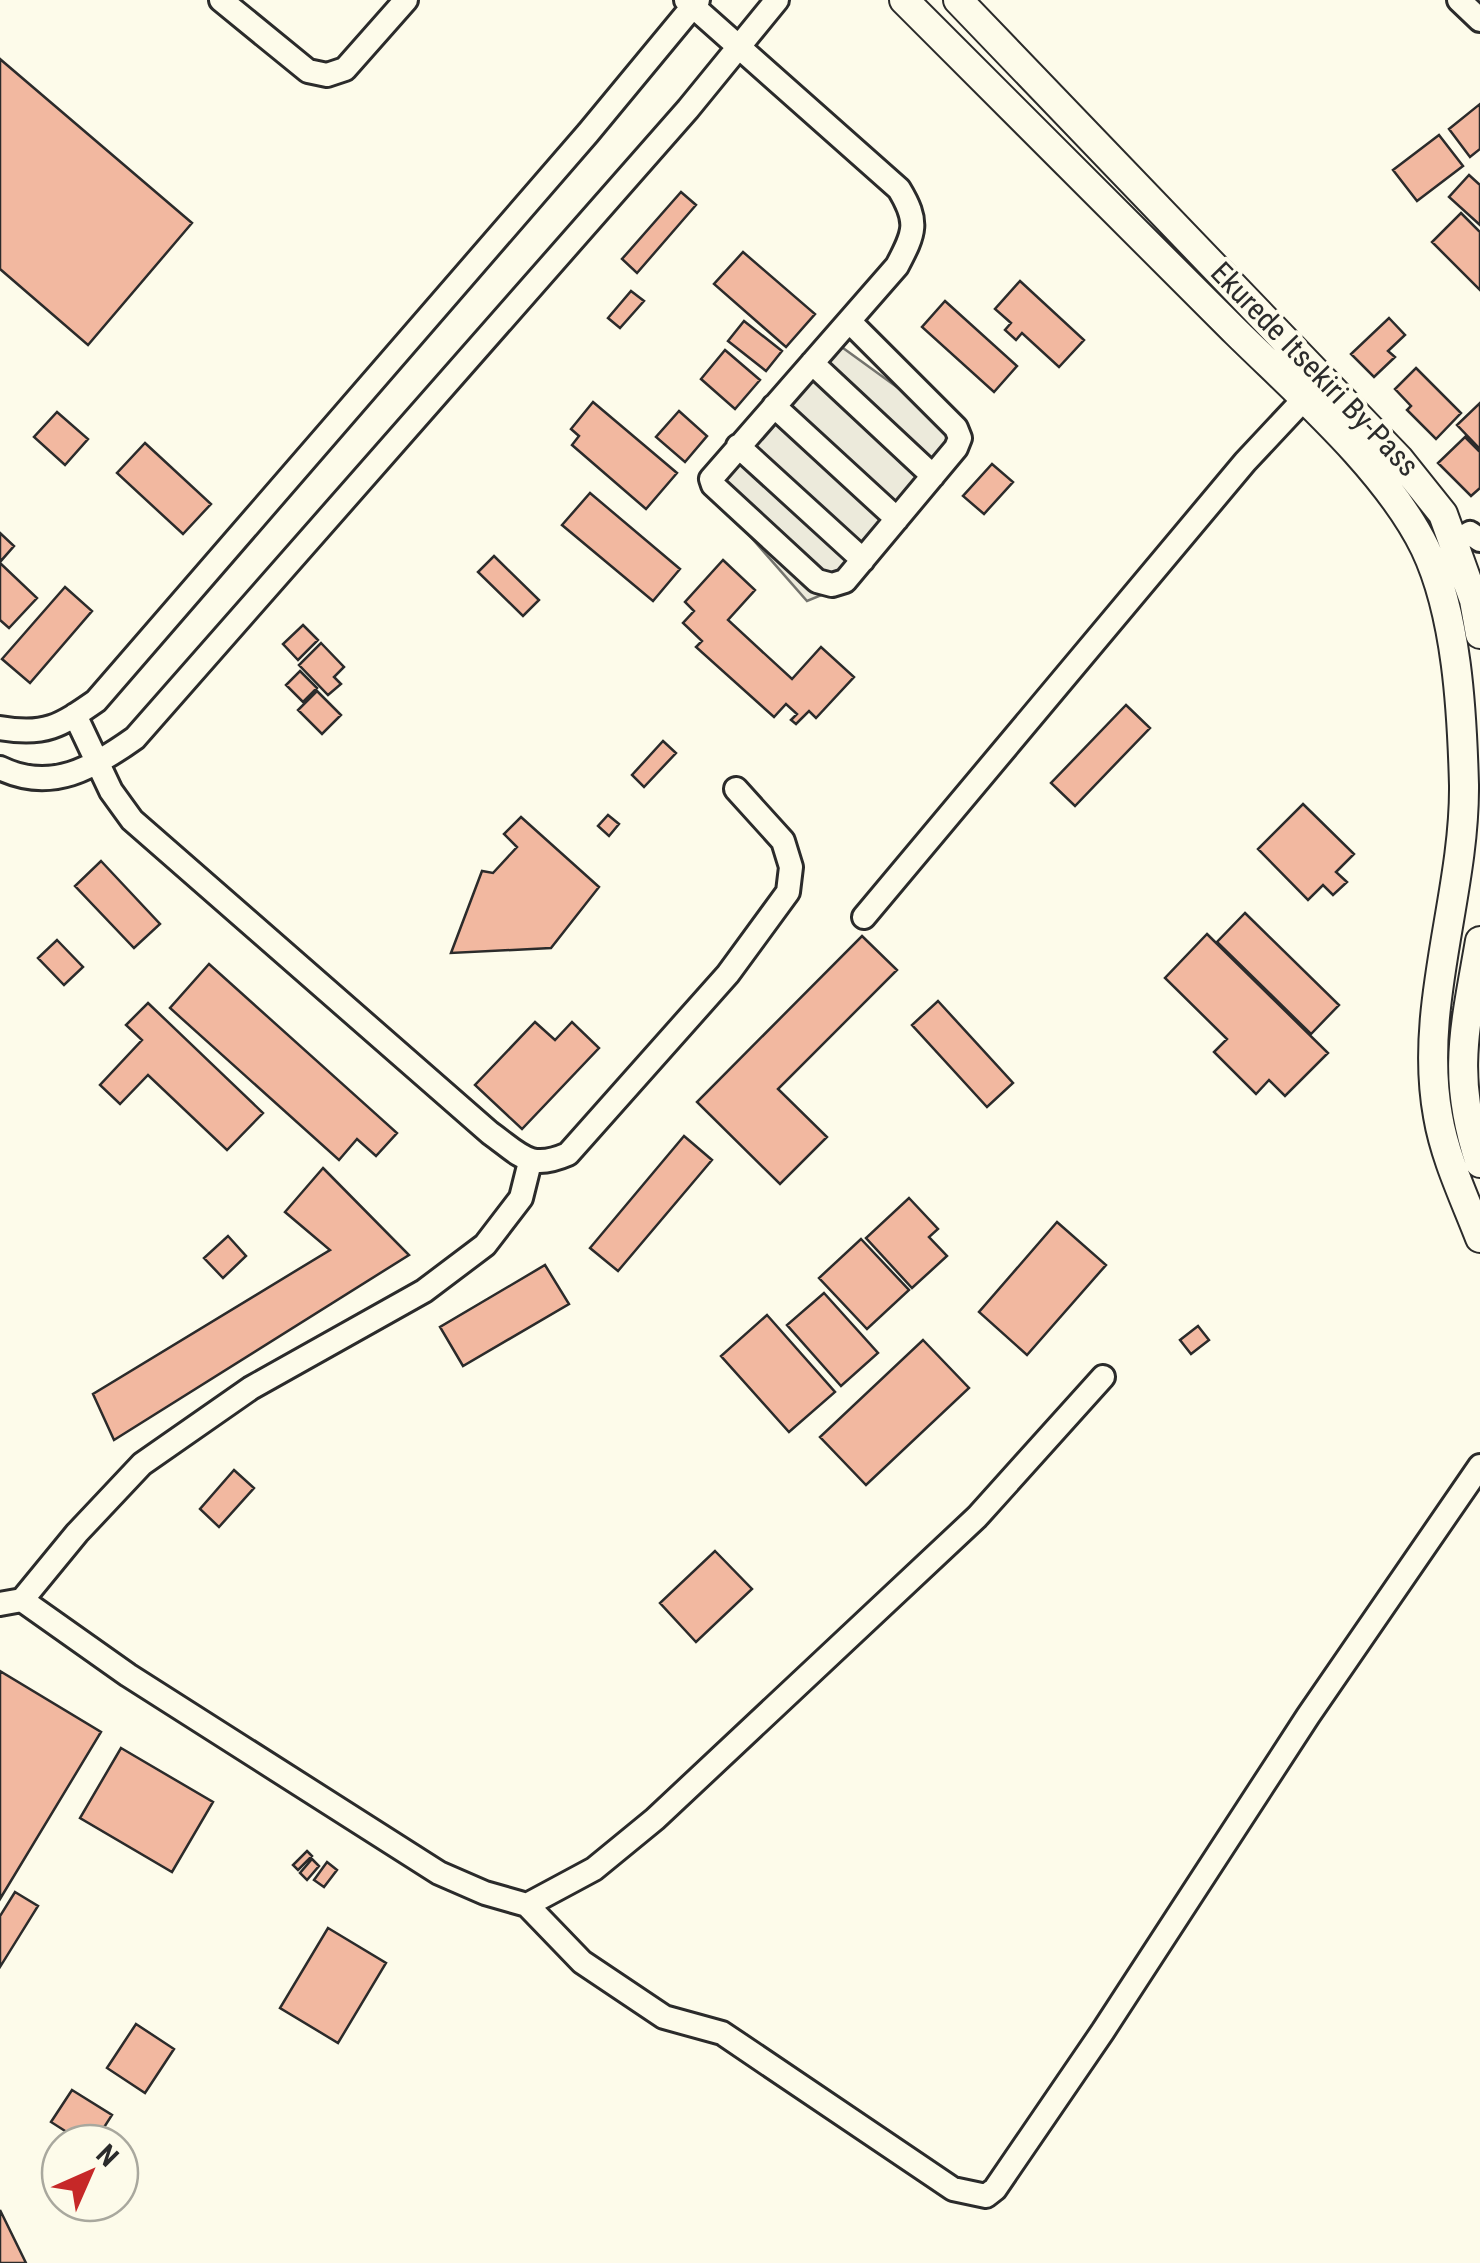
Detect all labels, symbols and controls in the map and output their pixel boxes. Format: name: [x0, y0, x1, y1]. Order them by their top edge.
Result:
street label: Ekurede Itsekiri By-Pass: [1204, 255, 1426, 483]
north arrow: [40, 2123, 140, 2223]
text: N: [90, 2138, 125, 2173]

